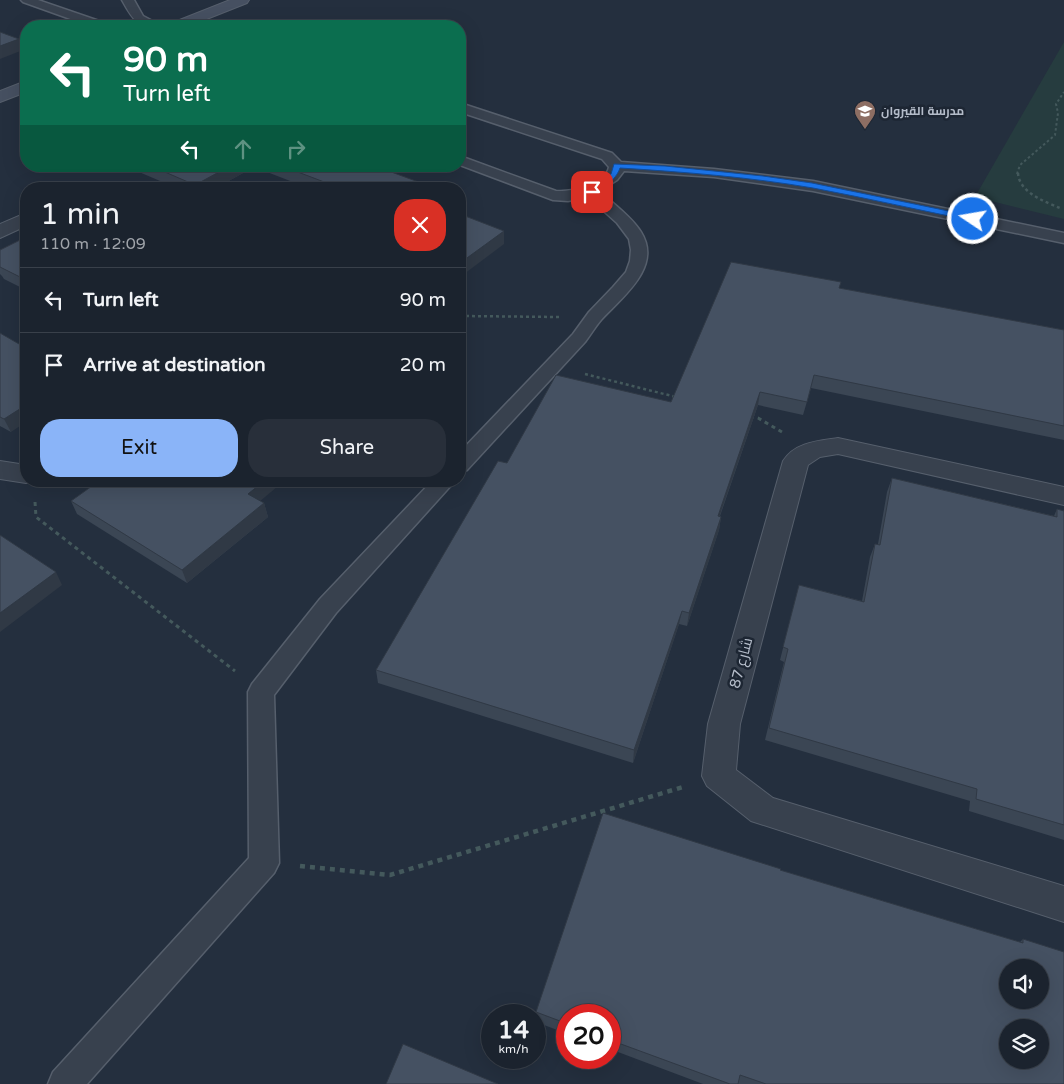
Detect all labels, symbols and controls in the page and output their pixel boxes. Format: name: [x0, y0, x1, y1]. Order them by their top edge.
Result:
text: 90 m: [123, 39, 208, 81]
icon: left: [40, 40, 105, 105]
text: Turn left: [123, 81, 211, 107]
school or university icon: مدرسة القيروان: [853, 99, 877, 130]
place label: مدرسة القيروان: [881, 104, 964, 119]
icon: left: [176, 135, 204, 163]
icon: ahead: [229, 135, 257, 163]
icon: right: [282, 135, 310, 163]
pin: [571, 171, 613, 213]
icon: arrive: [578, 178, 606, 206]
position arrow: [946, 192, 998, 244]
text: 1 min: [40, 196, 120, 233]
button: close: [394, 199, 446, 251]
text: 110 m · 12:09: [40, 234, 146, 254]
icon: left: [40, 286, 68, 314]
text: Turn left: [83, 289, 159, 311]
text: 90 m: [400, 289, 446, 311]
icon: arrive: [40, 351, 68, 379]
text: Arrive at destination: [83, 354, 266, 376]
text: 20 m: [400, 354, 446, 376]
button: Exit: [40, 419, 238, 477]
button: Share: [248, 419, 446, 477]
street label: شارع 87: [726, 636, 758, 691]
map controls: [999, 959, 1049, 1069]
button: sound: [999, 959, 1049, 1009]
speed limit sign: 20: [556, 1004, 621, 1069]
text: 14: [498, 1015, 529, 1045]
button: layers: [999, 1019, 1049, 1069]
text: km/h: [498, 1042, 529, 1056]

